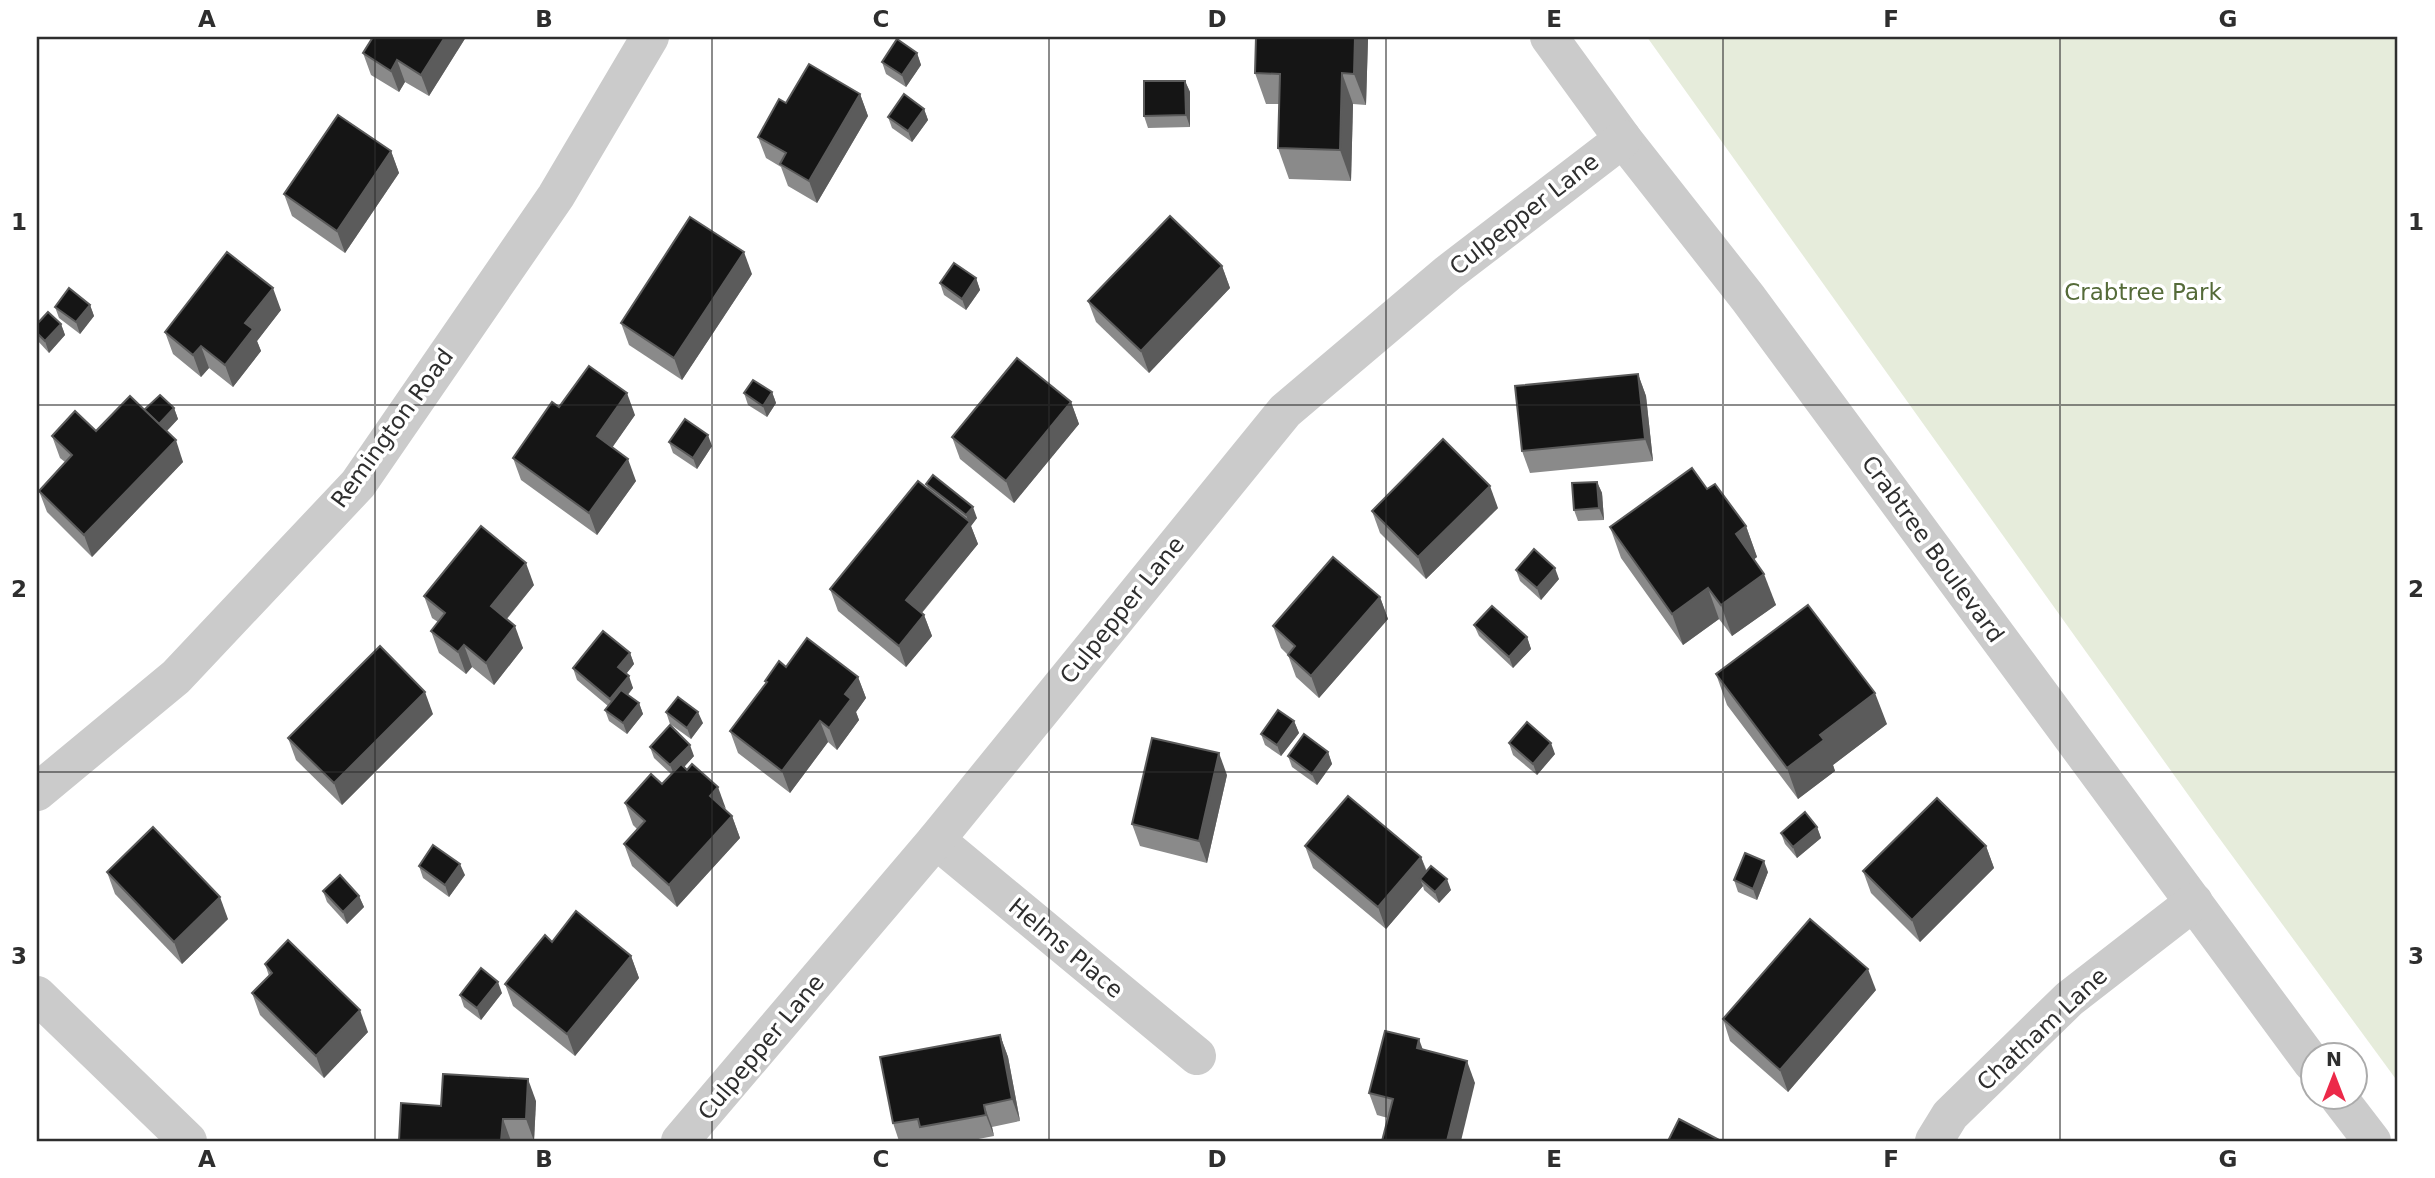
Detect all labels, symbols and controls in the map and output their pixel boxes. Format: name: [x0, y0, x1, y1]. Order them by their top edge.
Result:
text: A: [198, 6, 216, 32]
text: B: [535, 6, 553, 32]
text: C: [873, 6, 889, 32]
text: D: [1207, 6, 1227, 32]
text: E: [1546, 6, 1562, 32]
text: F: [1883, 6, 1899, 32]
text: G: [2219, 6, 2237, 32]
street label: Culpepper Lane: [1444, 148, 1604, 280]
text: 1: [11, 209, 27, 235]
text: 1: [2408, 209, 2424, 235]
park label: Crabtree Park: [2064, 279, 2222, 305]
street label: Remington Road: [326, 344, 458, 512]
street label: Crabtree Boulevard: [1857, 451, 2009, 647]
street label: Culpepper Lane: [1055, 531, 1189, 689]
text: 2: [11, 576, 27, 602]
text: 2: [2408, 576, 2424, 602]
street label: Helms Place: [1004, 893, 1128, 1003]
text: 3: [11, 943, 27, 969]
text: 3: [2408, 943, 2424, 969]
street label: Chatham Lane: [1972, 962, 2112, 1096]
street label: Culpepper Lane: [693, 969, 829, 1125]
north arrow: [2298, 1042, 2368, 1112]
text: N: [2326, 1048, 2342, 1070]
text: A: [198, 1146, 216, 1172]
text: B: [535, 1146, 553, 1172]
text: C: [873, 1146, 889, 1172]
text: D: [1207, 1146, 1227, 1172]
text: E: [1546, 1146, 1562, 1172]
text: F: [1883, 1146, 1899, 1172]
text: G: [2219, 1146, 2237, 1172]

